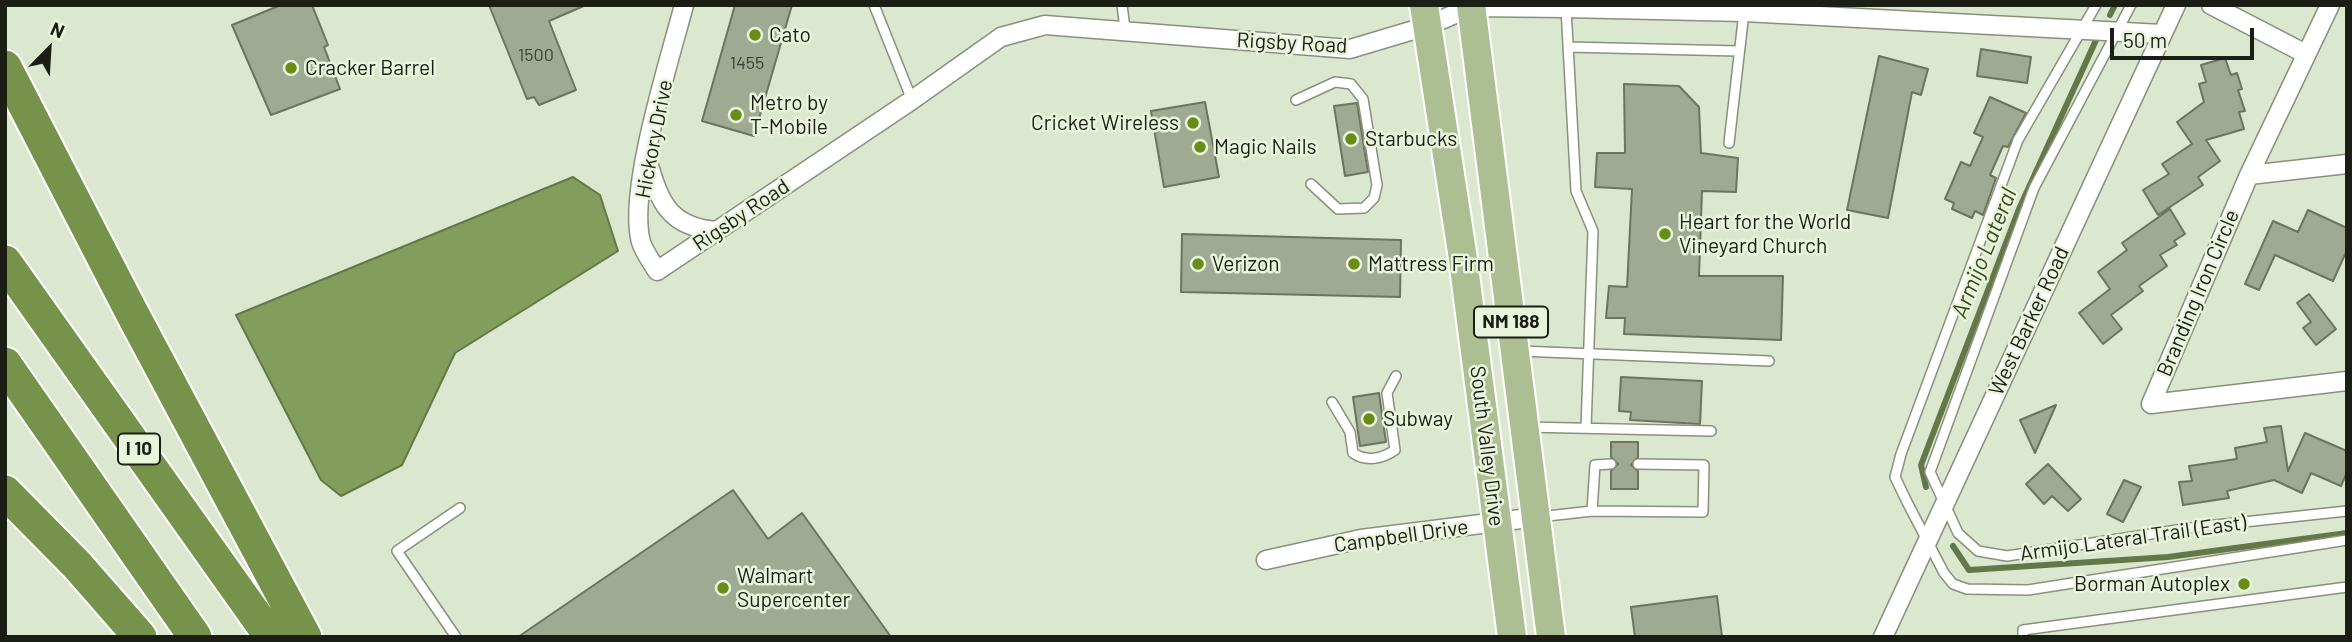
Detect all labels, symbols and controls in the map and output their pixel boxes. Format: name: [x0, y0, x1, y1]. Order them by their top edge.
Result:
north arrow: [14, 14, 84, 84]
scale bar: [2114, 14, 2258, 58]
text: N: [47, 16, 68, 42]
place label: Cato: [769, 22, 811, 48]
marker: Cato: [747, 27, 763, 43]
text: 50 m: [2123, 27, 2167, 52]
street label: Rigsby Road: [1236, 28, 1348, 58]
house number: 1500: [518, 44, 554, 66]
house number: 1455: [730, 52, 764, 74]
place label: Cracker Barrel: [305, 55, 435, 81]
marker: Cracker Barrel: [283, 60, 299, 76]
street label: Hickory Drive: [630, 77, 678, 201]
place label: Metro by T-Mobile: [750, 90, 828, 140]
marker: Metro by T-Mobile: [728, 107, 744, 123]
place label: Cricket Wireless: [1031, 110, 1179, 136]
marker: Cricket Wireless: [1185, 115, 1201, 131]
place label: Starbucks: [1365, 126, 1457, 152]
marker: Starbucks: [1343, 131, 1359, 147]
place label: Magic Nails: [1214, 134, 1317, 160]
marker: Magic Nails: [1192, 139, 1208, 155]
street label: Rigsby Road: [688, 174, 794, 256]
water label: Armijo Lateral: [1945, 184, 2023, 322]
street label: Branding Iron Circle: [2151, 206, 2245, 380]
place label: Heart for the World Vineyard Church: [1679, 209, 1851, 259]
marker: Heart for the World Vineyard Church: [1657, 226, 1673, 242]
street label: West Barker Road: [1983, 243, 2075, 399]
place label: Verizon: [1212, 251, 1280, 277]
place label: Mattress Firm: [1368, 251, 1494, 277]
marker: Verizon: [1190, 256, 1206, 272]
marker: Mattress Firm: [1346, 256, 1362, 272]
road number: NM 188: [1474, 306, 1548, 338]
street label: South Valley Drive: [1465, 364, 1509, 528]
place label: Subway: [1383, 406, 1453, 432]
marker: Subway: [1361, 411, 1377, 427]
road number: I 10: [118, 433, 160, 464]
street label: Armijo Lateral Trail (East): [2018, 510, 2248, 566]
street label: Campbell Drive: [1332, 514, 1470, 558]
place label: Walmart Supercenter: [737, 563, 850, 613]
place label: Borman Autoplex: [2074, 571, 2230, 597]
marker: Borman Autoplex: [2236, 576, 2252, 592]
marker: Walmart Supercenter: [715, 580, 731, 596]

